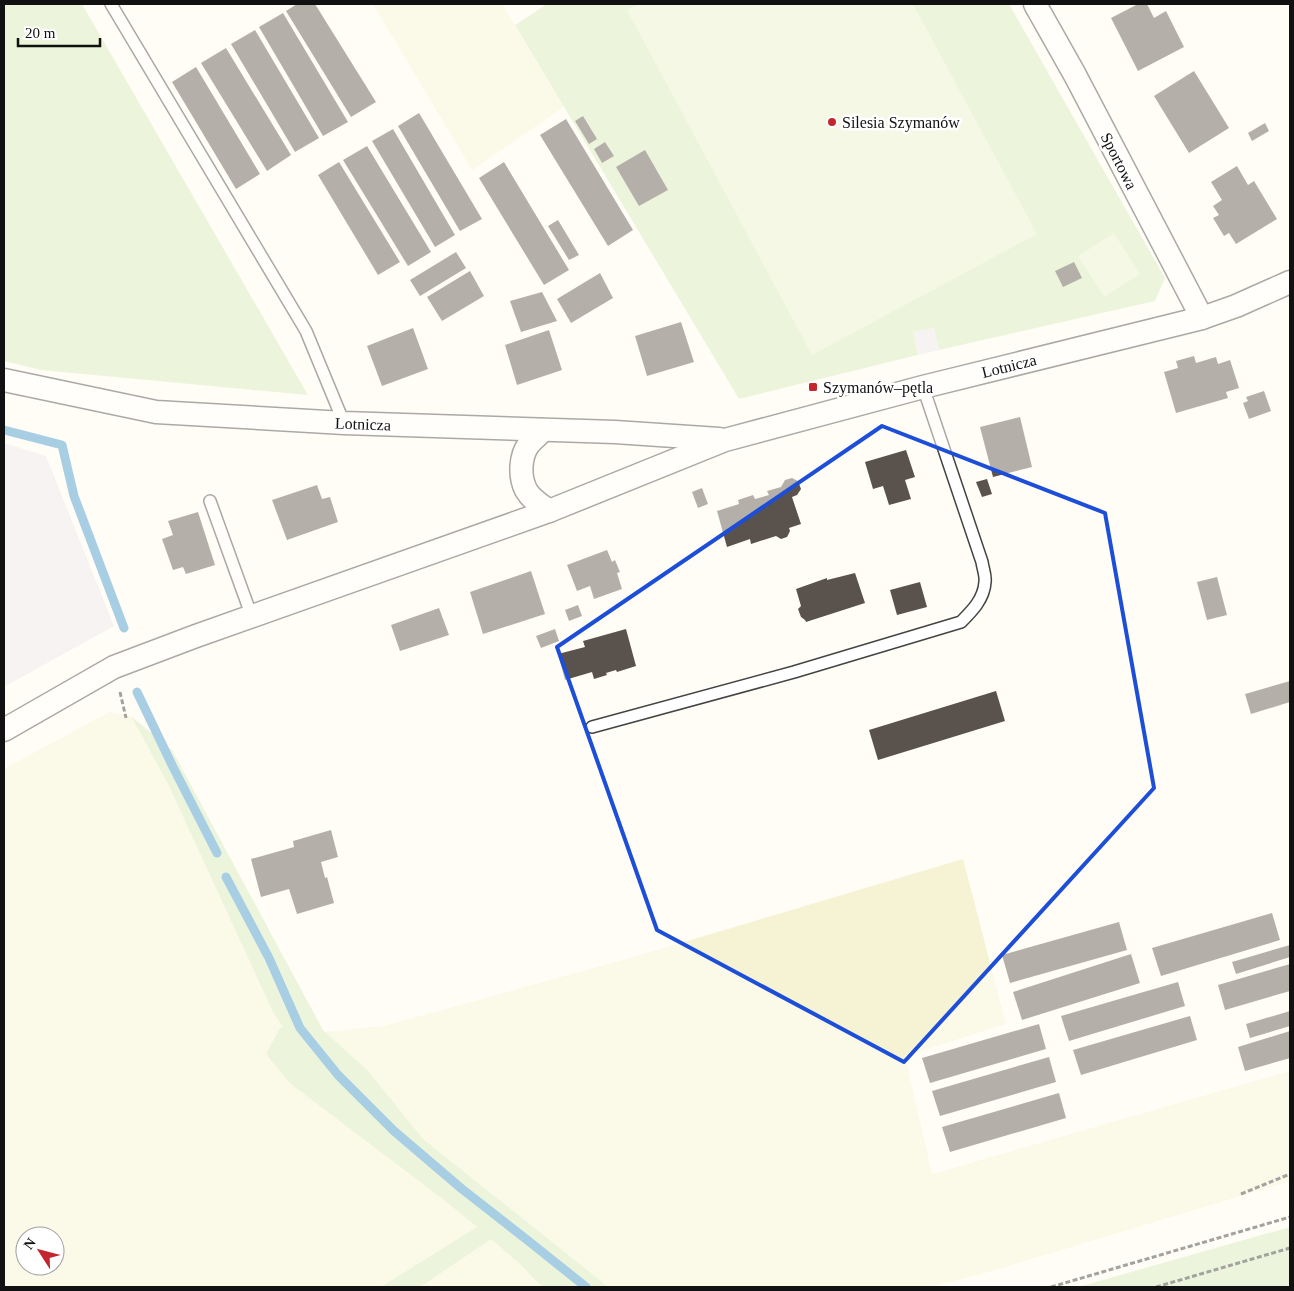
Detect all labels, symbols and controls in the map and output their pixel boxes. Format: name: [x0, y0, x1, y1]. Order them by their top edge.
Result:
scale bar: [18, 15, 100, 47]
text: 20 m: [25, 25, 56, 41]
place label: Silesia Szymanów: [842, 114, 960, 132]
marker: Silesia Szymanów: [826, 116, 838, 128]
street label: Sportowa: [1097, 130, 1140, 193]
street label: Lotnicza: [980, 351, 1038, 381]
place label: Szymanów–pętla: [823, 379, 933, 397]
marker: Szymanów–pętla: [807, 381, 819, 393]
street label: Lotnicza: [335, 415, 391, 433]
north arrow: [15, 1226, 65, 1276]
text: N: [21, 1235, 39, 1252]

